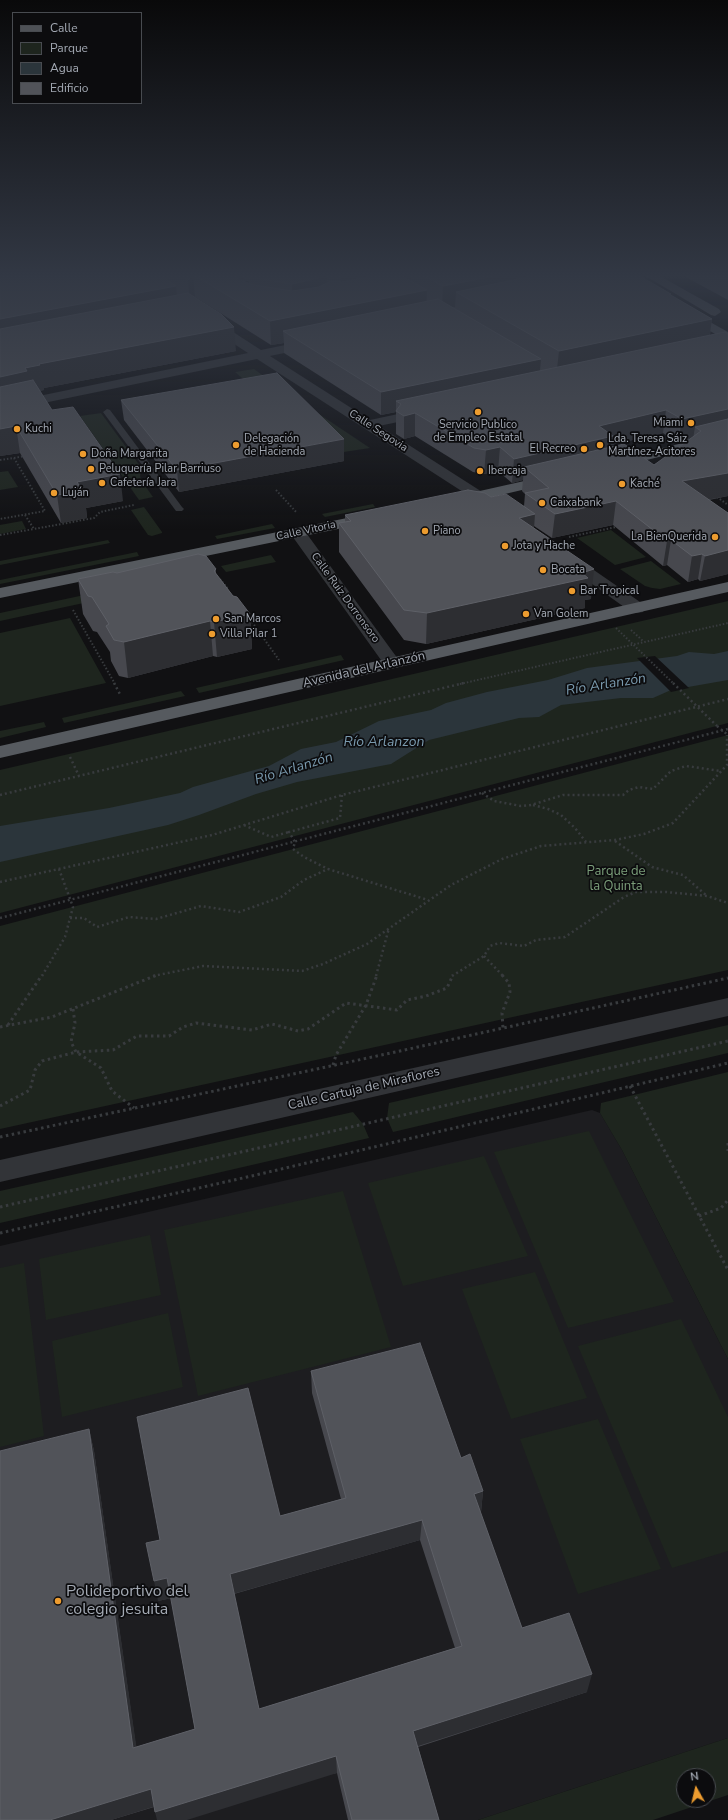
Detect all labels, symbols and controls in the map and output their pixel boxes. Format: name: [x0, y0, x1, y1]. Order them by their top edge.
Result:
legend: [12, 12, 142, 104]
text: Calle: [50, 20, 78, 36]
text: Parque: [50, 40, 88, 56]
text: Agua: [50, 60, 79, 76]
text: Edificio: [50, 80, 88, 96]
street label: Calle Segovia: [346, 407, 410, 455]
marker: Servicio Publico de Empleo Estatal: [473, 407, 483, 417]
place label: Miami: [653, 416, 683, 430]
place label: Servicio Publico de Empleo Estatal: [433, 418, 523, 444]
marker: Miami: [686, 418, 696, 428]
place label: Kuchi: [25, 422, 52, 436]
marker: Kuchi: [12, 424, 22, 434]
place label: Delegación de Hacienda: [244, 432, 305, 458]
place label: Lda. Teresa Sáiz Martínez-Acitores: [608, 432, 696, 458]
marker: Delegación de Hacienda: [231, 440, 241, 450]
marker: Lda. Teresa Sáiz Martínez-Acitores: [595, 440, 605, 450]
place label: El Recreo: [529, 442, 576, 456]
marker: El Recreo: [579, 444, 589, 454]
place label: Doña Margarita: [91, 447, 168, 461]
marker: Doña Margarita: [78, 449, 88, 459]
place label: Peluquería Pilar Barriuso: [99, 462, 221, 476]
marker: Peluquería Pilar Barriuso: [86, 464, 96, 474]
place label: Ibercaja: [488, 464, 526, 478]
marker: Ibercaja: [475, 466, 485, 476]
place label: Cafetería Jara: [110, 476, 176, 490]
place label: Kaché: [630, 477, 660, 491]
marker: Cafetería Jara: [97, 478, 107, 488]
marker: Kaché: [617, 479, 627, 489]
place label: Luján: [62, 486, 89, 500]
marker: Luján: [49, 488, 59, 498]
place label: Caixabank: [550, 496, 601, 510]
marker: Caixabank: [537, 498, 547, 508]
street label: Calle Vitoria: [275, 518, 337, 544]
place label: Piano: [433, 524, 461, 538]
marker: Piano: [420, 526, 430, 536]
place label: La BienQuerida: [631, 530, 707, 544]
marker: La BienQuerida: [710, 532, 720, 542]
place label: Jota y Hache: [513, 539, 575, 553]
marker: Jota y Hache: [500, 541, 510, 551]
street label: Calle Ruiz Dorronsoro: [308, 550, 382, 646]
place label: Bocata: [551, 563, 585, 577]
marker: Bocata: [538, 565, 548, 575]
place label: Bar Tropical: [580, 584, 639, 598]
marker: Bar Tropical: [567, 586, 577, 596]
place label: Van Golem: [534, 607, 588, 621]
marker: Van Golem: [521, 609, 531, 619]
place label: San Marcos: [224, 612, 281, 626]
marker: San Marcos: [211, 614, 221, 624]
place label: Villa Pilar 1: [220, 627, 277, 641]
marker: Villa Pilar 1: [207, 629, 217, 639]
street label: Avenida del Arlanzón: [301, 648, 427, 692]
water label: Río Arlanzón: [565, 670, 647, 700]
water label: Río Arlanzon: [344, 735, 424, 751]
water label: Río Arlanzón: [253, 749, 335, 789]
park label: Parque de la Quinta: [586, 864, 646, 895]
street label: Calle Cartuja de Miraflores: [287, 1064, 441, 1114]
place label: Polideportivo del colegio jesuita: [66, 1582, 188, 1620]
marker: Polideportivo del colegio jesuita: [53, 1596, 63, 1606]
north arrow: [676, 1768, 716, 1808]
text: N: [689, 1769, 700, 1785]

